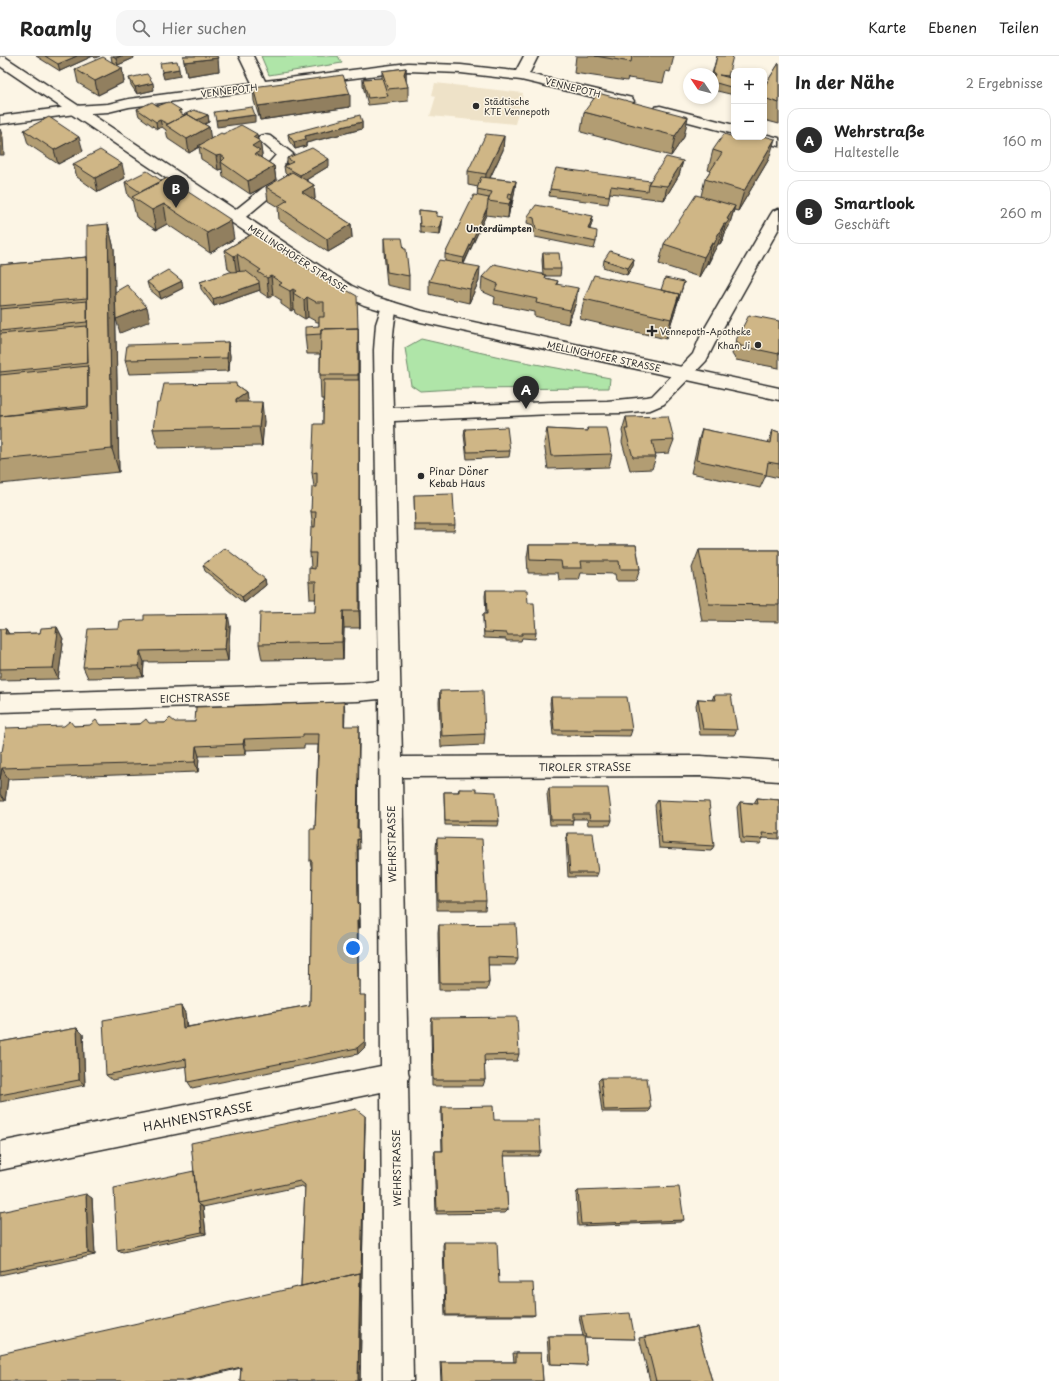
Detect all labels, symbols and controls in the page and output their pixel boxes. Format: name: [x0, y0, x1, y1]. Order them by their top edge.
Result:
search box: [116, 10, 396, 46]
text: Roamly: [20, 14, 92, 42]
text: Hier suchen: [162, 16, 246, 39]
icon: search: [130, 17, 152, 39]
text: Karte: [868, 17, 906, 38]
text: Ebenen: [928, 17, 977, 38]
text: Teilen: [999, 17, 1039, 38]
north arrow: [683, 68, 719, 104]
map controls: [731, 68, 767, 140]
button: +: [731, 68, 767, 104]
text: In der Nähe: [795, 69, 894, 95]
street label: VENNEPOTH: [544, 73, 602, 101]
text: 2 Ergebnisse: [966, 73, 1043, 92]
street label: VENNEPOTH: [200, 80, 258, 100]
place label: Städtische KTE Vennepoth: [484, 94, 550, 118]
marker: Städtische KTE Vennepoth: [471, 101, 481, 111]
button: −: [731, 104, 767, 140]
text: Wehrstraße: [834, 119, 925, 142]
text: A: [804, 131, 814, 150]
text: 160 m: [1003, 131, 1042, 150]
text: Haltestelle: [834, 142, 899, 161]
pin: B: [163, 175, 189, 208]
text: Smartlook: [834, 191, 915, 214]
text: B: [805, 203, 813, 222]
text: 260 m: [1000, 203, 1042, 222]
text: Geschäft: [834, 214, 890, 233]
street label: MELLINGHOFER STRASSE: [246, 221, 351, 296]
district label: Unterdümpten: [466, 221, 532, 235]
place label: Vennepoth-Apotheke: [660, 324, 751, 338]
marker: Vennepoth-Apotheke: [647, 326, 657, 336]
street label: MELLINGHOFER STRASSE: [546, 337, 662, 375]
place label: Khan Ji: [717, 338, 750, 352]
marker: Khan Ji: [753, 340, 763, 350]
pin: A: [513, 376, 539, 409]
place label: Pinar Döner Kebab Haus: [429, 463, 489, 490]
marker: Pinar Döner Kebab Haus: [416, 471, 426, 481]
street label: EICHSTRASSE: [159, 688, 231, 706]
street label: TIROLER STRASSE: [539, 759, 631, 774]
street label: WEHRSTRASSE: [383, 805, 399, 883]
your location: [343, 938, 363, 958]
street label: HAHNENSTRASSE: [142, 1097, 254, 1135]
street label: WEHRSTRASSE: [388, 1129, 404, 1207]

